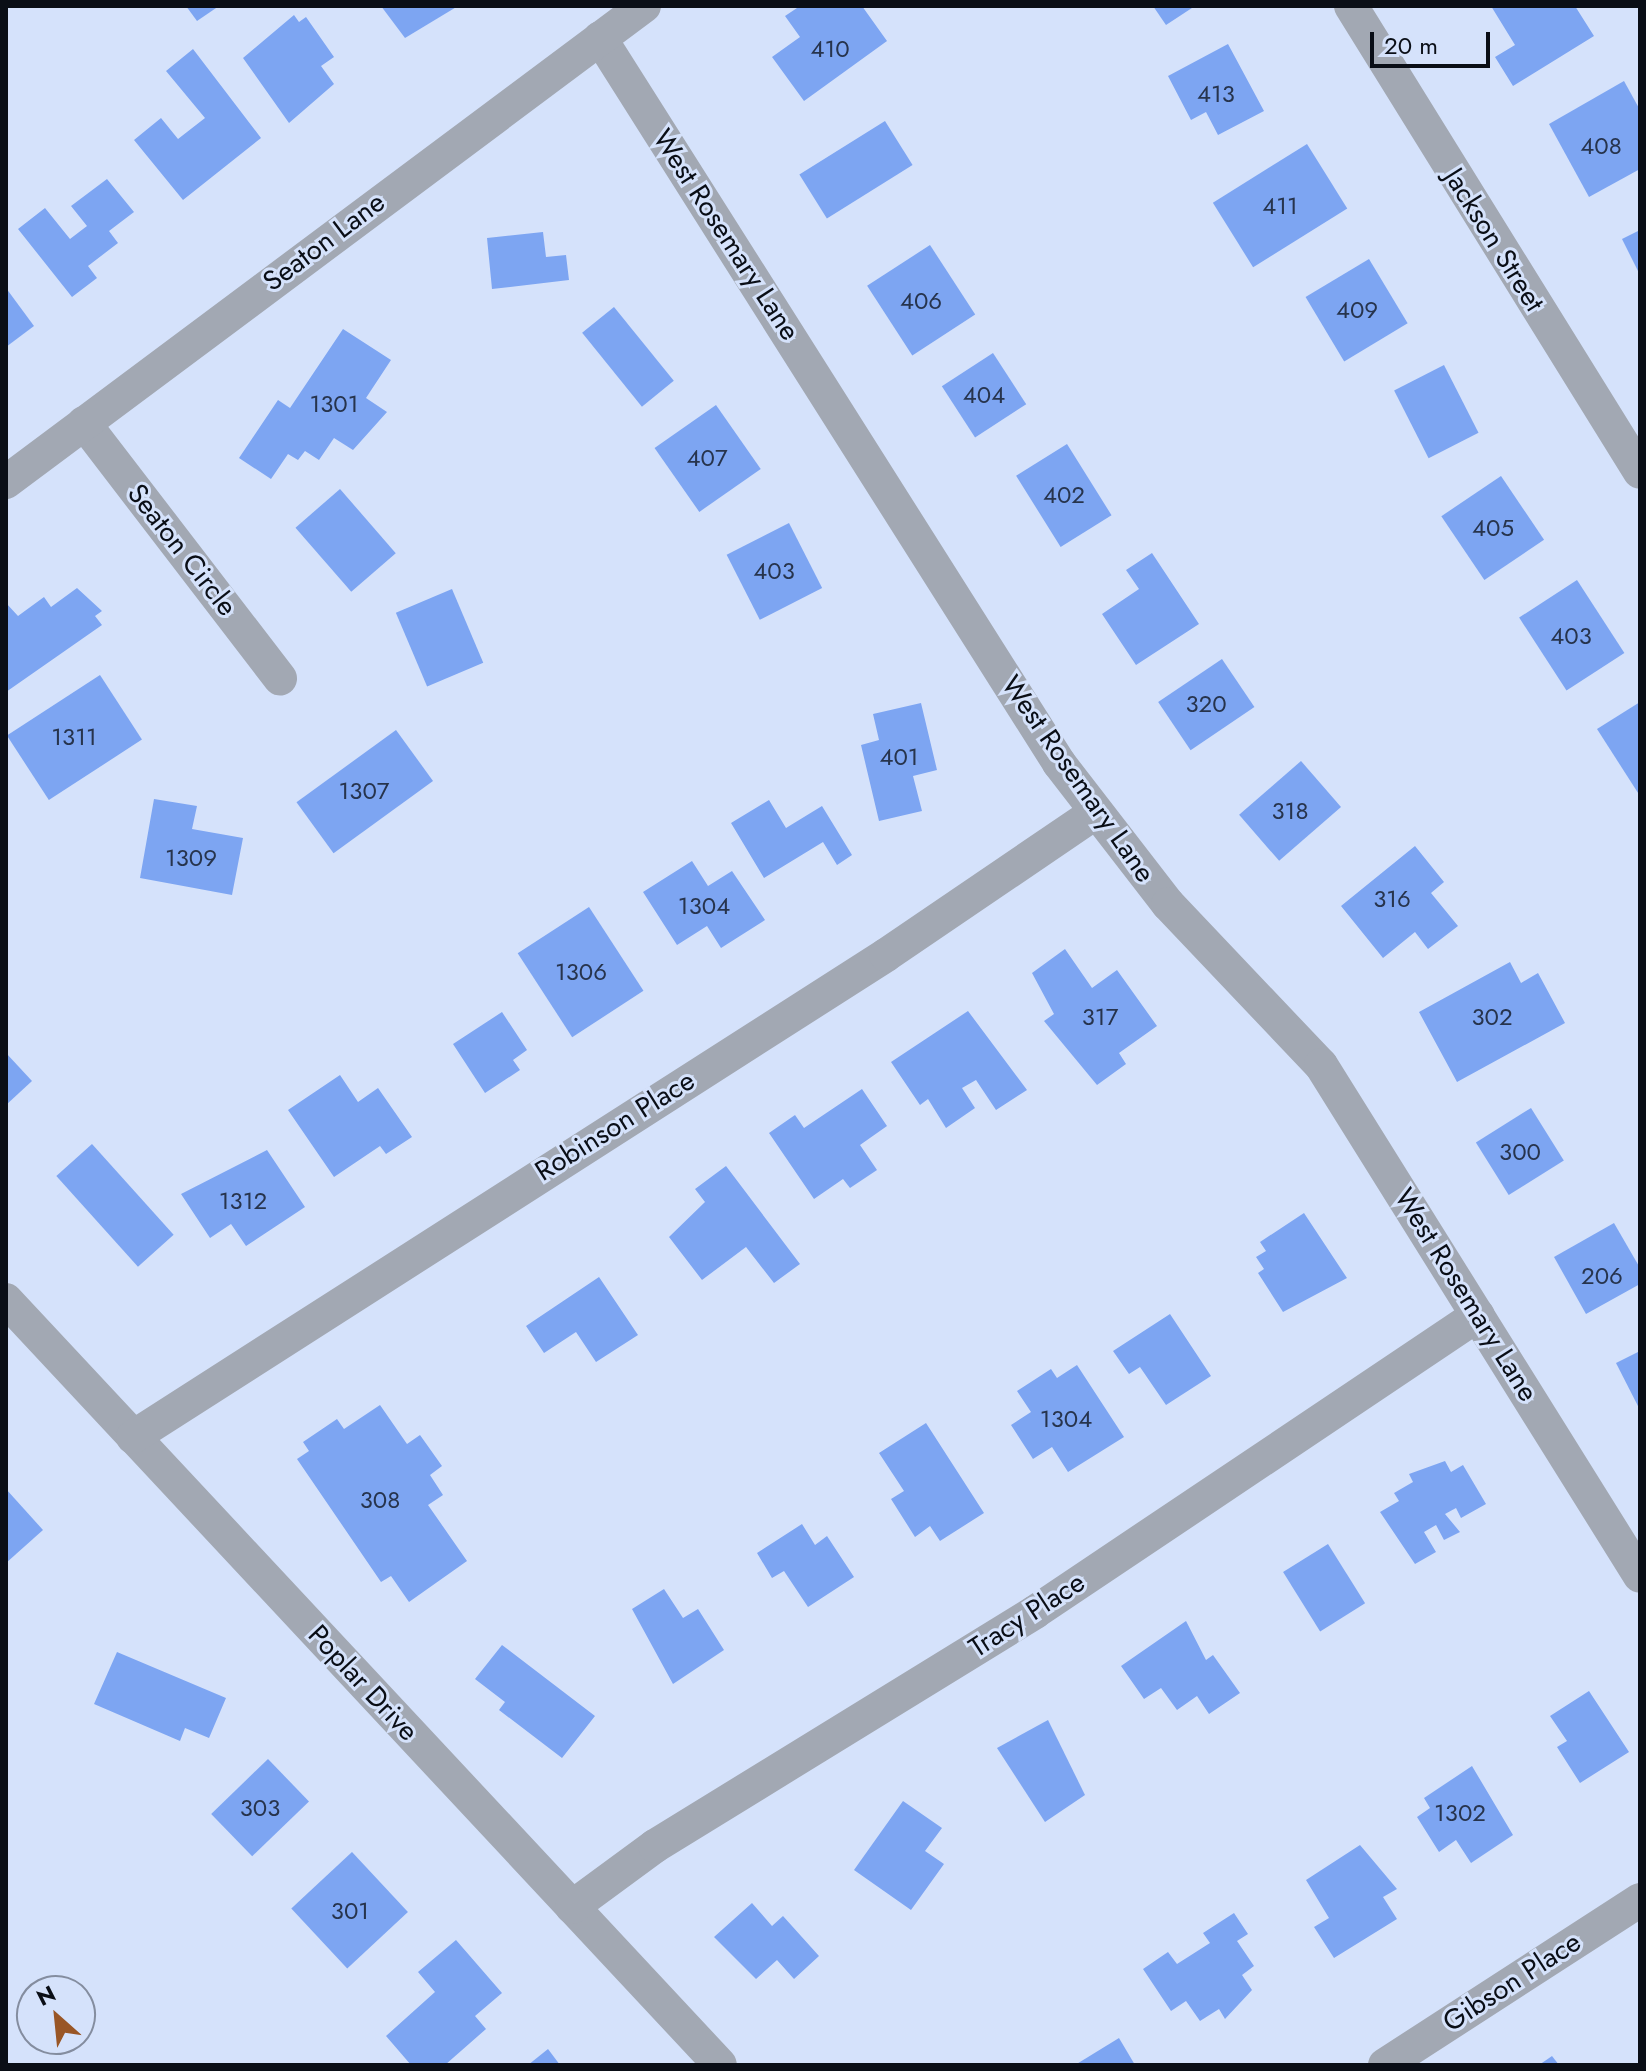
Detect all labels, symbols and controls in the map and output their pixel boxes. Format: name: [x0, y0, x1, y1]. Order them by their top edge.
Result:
scale bar: [1374, 16, 1494, 66]
text: 20 m: [1384, 28, 1438, 63]
house number: 410: [810, 35, 850, 63]
house number: 413: [1197, 80, 1235, 108]
street label: West Rosemary Lane: [645, 123, 807, 347]
house number: 408: [1580, 132, 1622, 160]
street label: Jackson Street: [1437, 162, 1551, 318]
street label: Seaton Lane: [257, 185, 391, 299]
house number: 411: [1262, 192, 1298, 220]
house number: 406: [900, 287, 942, 315]
house number: 409: [1336, 296, 1378, 324]
house number: 404: [963, 381, 1005, 409]
house number: 1301: [309, 390, 359, 418]
house number: 407: [687, 444, 727, 472]
street label: Seaton Circle: [120, 477, 244, 623]
house number: 402: [1043, 481, 1085, 509]
house number: 405: [1472, 514, 1514, 542]
house number: 403: [753, 557, 795, 585]
house number: 403: [1550, 622, 1592, 650]
street label: West Rosemary Lane: [994, 669, 1162, 889]
house number: 320: [1185, 690, 1227, 718]
house number: 1311: [51, 723, 97, 751]
house number: 401: [879, 743, 919, 771]
house number: 1307: [339, 777, 389, 805]
house number: 318: [1271, 797, 1309, 825]
house number: 1309: [165, 844, 217, 872]
house number: 316: [1373, 885, 1411, 913]
house number: 1304: [678, 892, 730, 920]
house number: 1306: [555, 958, 607, 986]
house number: 317: [1082, 1003, 1118, 1031]
house number: 302: [1471, 1003, 1513, 1031]
street label: Robinson Place: [529, 1064, 701, 1188]
house number: 300: [1499, 1138, 1541, 1166]
street label: West Rosemary Lane: [1387, 1182, 1545, 1408]
house number: 1312: [219, 1187, 267, 1215]
house number: 206: [1581, 1262, 1623, 1290]
house number: 1304: [1040, 1405, 1092, 1433]
house number: 308: [360, 1486, 400, 1514]
street label: Tracy Place: [963, 1565, 1091, 1665]
street label: Poplar Drive: [301, 1618, 425, 1748]
house number: 303: [240, 1794, 280, 1822]
house number: 1302: [1434, 1799, 1486, 1827]
house number: 301: [331, 1897, 369, 1925]
street label: Gibson Place: [1437, 1925, 1587, 2039]
north arrow: [16, 1975, 96, 2055]
text: N: [31, 1977, 61, 2014]

